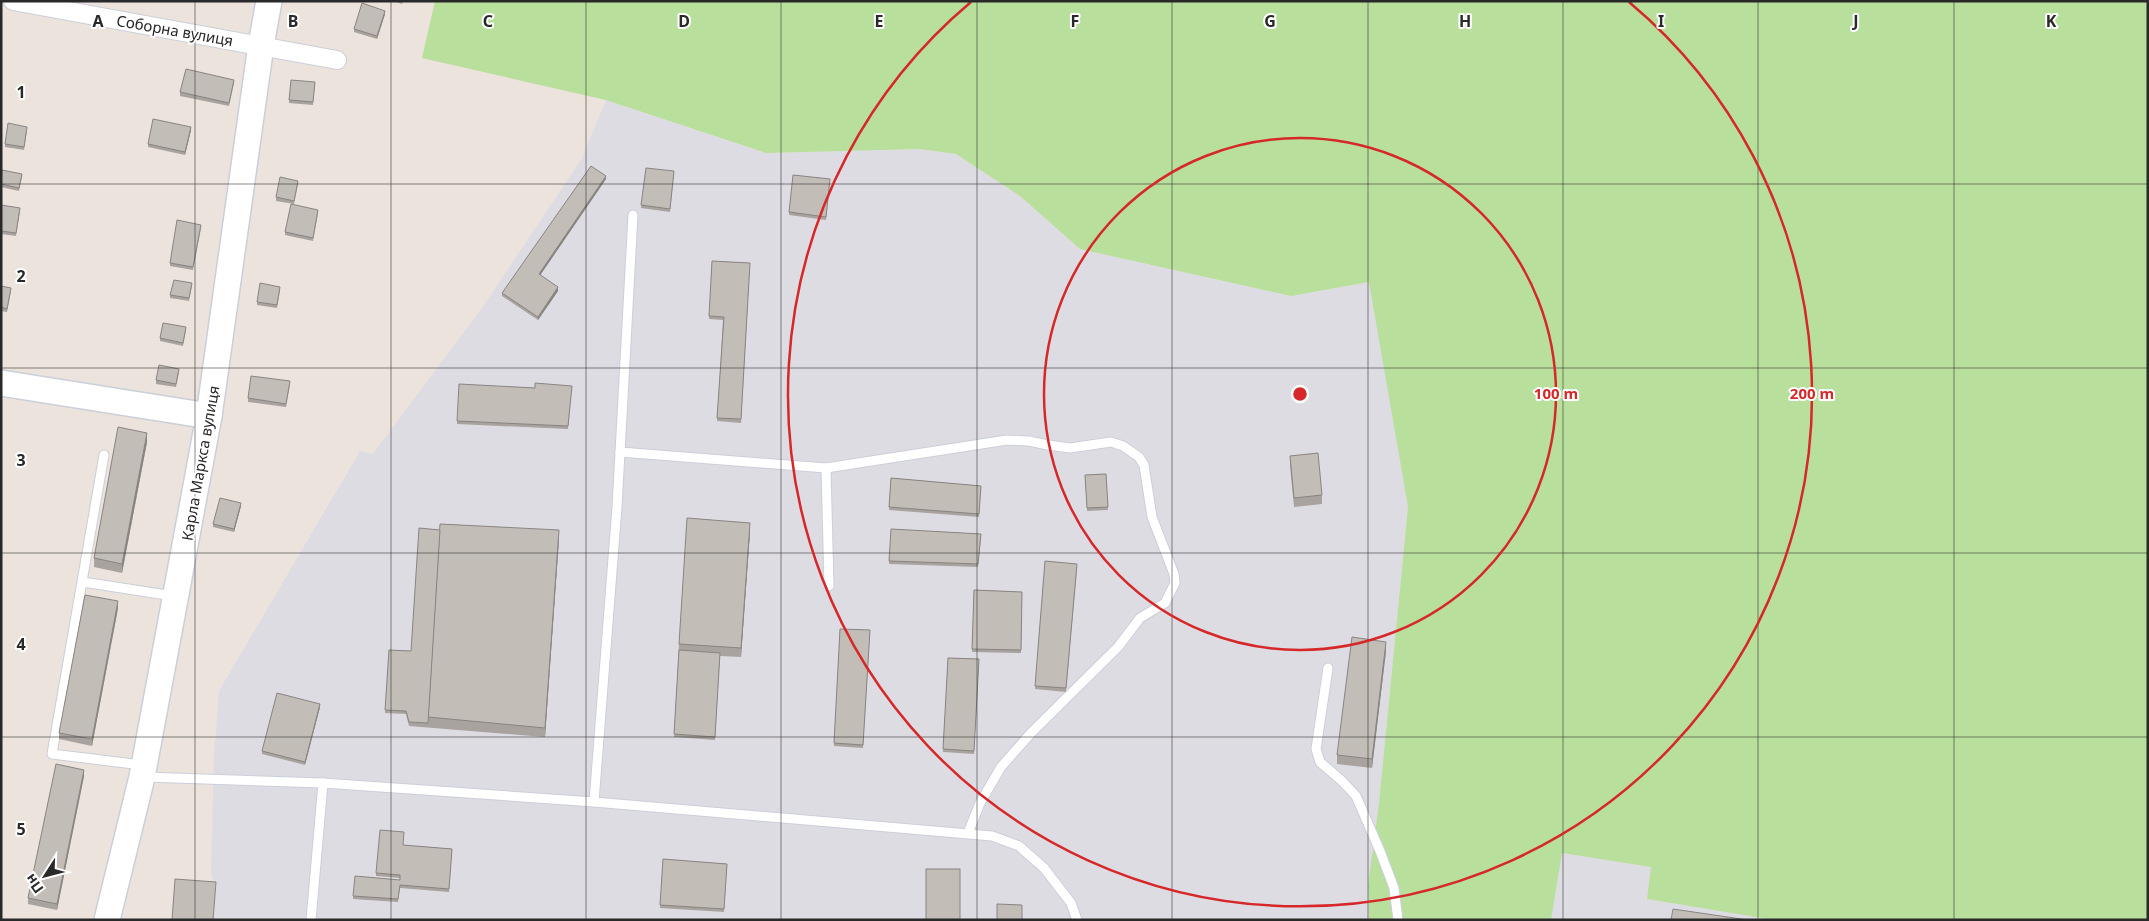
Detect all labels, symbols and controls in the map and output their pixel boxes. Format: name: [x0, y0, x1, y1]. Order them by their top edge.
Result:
text: A: [92, 10, 104, 32]
street label: Соборна вулиця: [115, 10, 235, 50]
text: B: [288, 10, 298, 32]
text: C: [483, 10, 493, 32]
text: D: [678, 10, 690, 32]
text: E: [875, 10, 884, 32]
text: F: [1071, 10, 1079, 32]
text: G: [1264, 10, 1276, 32]
text: H: [1459, 10, 1471, 32]
text: I: [1658, 10, 1664, 32]
text: J: [1851, 10, 1859, 32]
text: K: [2046, 10, 2057, 32]
text: 1: [16, 81, 26, 103]
text: 2: [16, 265, 26, 287]
text: 100 m: [1534, 383, 1578, 403]
text: 200 m: [1790, 383, 1834, 403]
street label: Карла Маркса вулиця: [176, 384, 224, 542]
centre of rings: [1291, 385, 1309, 403]
text: 3: [16, 449, 26, 471]
text: 4: [16, 633, 26, 655]
text: 5: [16, 818, 26, 840]
north arrow: [20, 851, 70, 901]
text: Пн: [21, 870, 48, 898]

